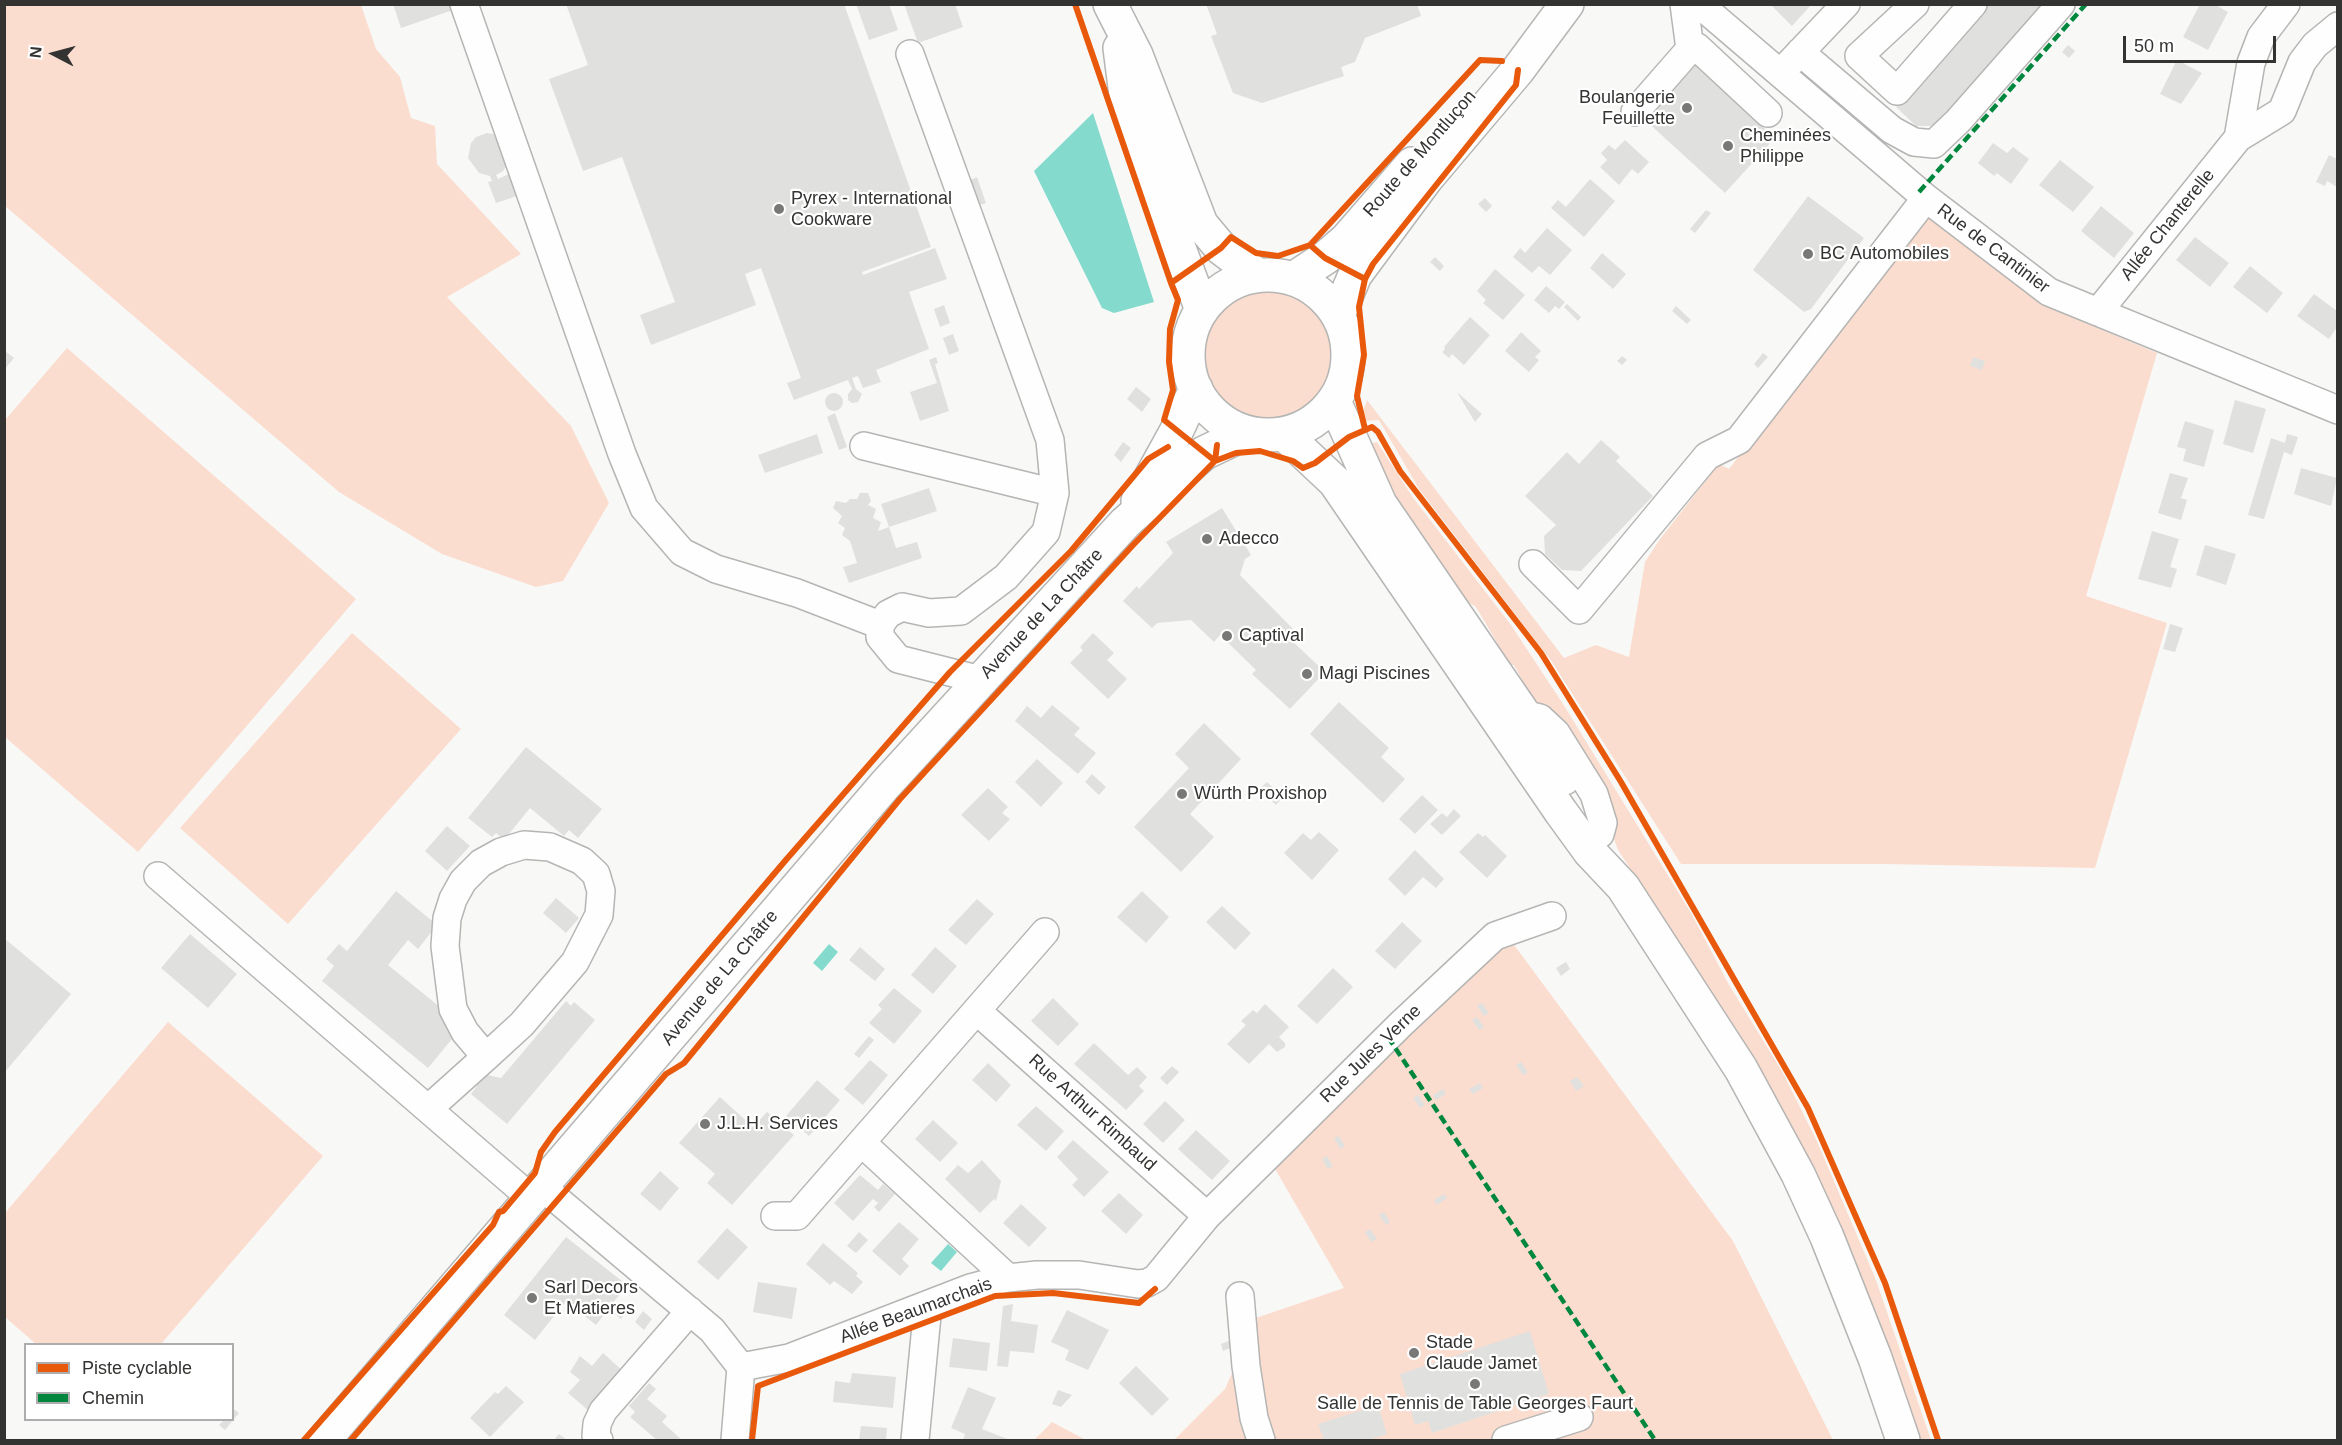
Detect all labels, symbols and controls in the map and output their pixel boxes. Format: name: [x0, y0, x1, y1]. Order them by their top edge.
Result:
north arrow: [24, 24, 84, 84]
scale bar: [2126, 24, 2279, 62]
text: 50 m: [2134, 36, 2174, 56]
text: N: [27, 45, 45, 59]
street label: Route de Montluçon: [1359, 86, 1481, 222]
place label: Boulangerie Feuillette: [1579, 87, 1675, 130]
marker: Boulangerie Feuillette: [1680, 101, 1694, 115]
place label: Cheminées Philippe: [1740, 125, 1831, 168]
marker: Cheminées Philippe: [1721, 139, 1735, 153]
street label: Allée Chanterelle: [2116, 165, 2220, 285]
place label: Pyrex - International Cookware: [791, 188, 952, 230]
street label: Rue de Cantinier: [1933, 200, 2053, 298]
marker: Pyrex - International Cookware: [772, 202, 786, 216]
place label: BC Automobiles: [1820, 243, 1949, 265]
marker: BC Automobiles: [1801, 247, 1815, 261]
place label: Adecco: [1219, 528, 1279, 550]
marker: Adecco: [1200, 532, 1214, 546]
street label: Avenue de La Châtre: [976, 545, 1108, 683]
place label: Captival: [1239, 625, 1304, 647]
marker: Captival: [1220, 629, 1234, 643]
place label: Magi Piscines: [1319, 663, 1430, 685]
marker: Magi Piscines: [1300, 667, 1314, 681]
place label: Würth Proxishop: [1194, 783, 1327, 805]
marker: Würth Proxishop: [1175, 787, 1189, 801]
street label: Avenue de La Châtre: [657, 906, 783, 1050]
street label: Rue Jules Verne: [1316, 1000, 1426, 1108]
street label: Rue Arthur Rimbaud: [1024, 1050, 1160, 1176]
place label: J.L.H. Services: [717, 1113, 838, 1135]
marker: J.L.H. Services: [698, 1117, 712, 1131]
street label: Allée Beaumarchais: [837, 1273, 995, 1349]
place label: Sarl Decors Et Matieres: [544, 1277, 638, 1320]
marker: Sarl Decors Et Matieres: [525, 1291, 539, 1305]
place label: Stade Claude Jamet: [1426, 1332, 1537, 1374]
legend: [24, 1343, 234, 1421]
marker: Stade Claude Jamet: [1407, 1346, 1421, 1360]
text: Piste cyclable: [82, 1358, 192, 1378]
marker: Salle de Tennis de Table Georges Faurt: [1468, 1377, 1482, 1391]
text: Chemin: [82, 1388, 144, 1408]
place label: Salle de Tennis de Table Georges Faurt: [1317, 1393, 1633, 1415]

